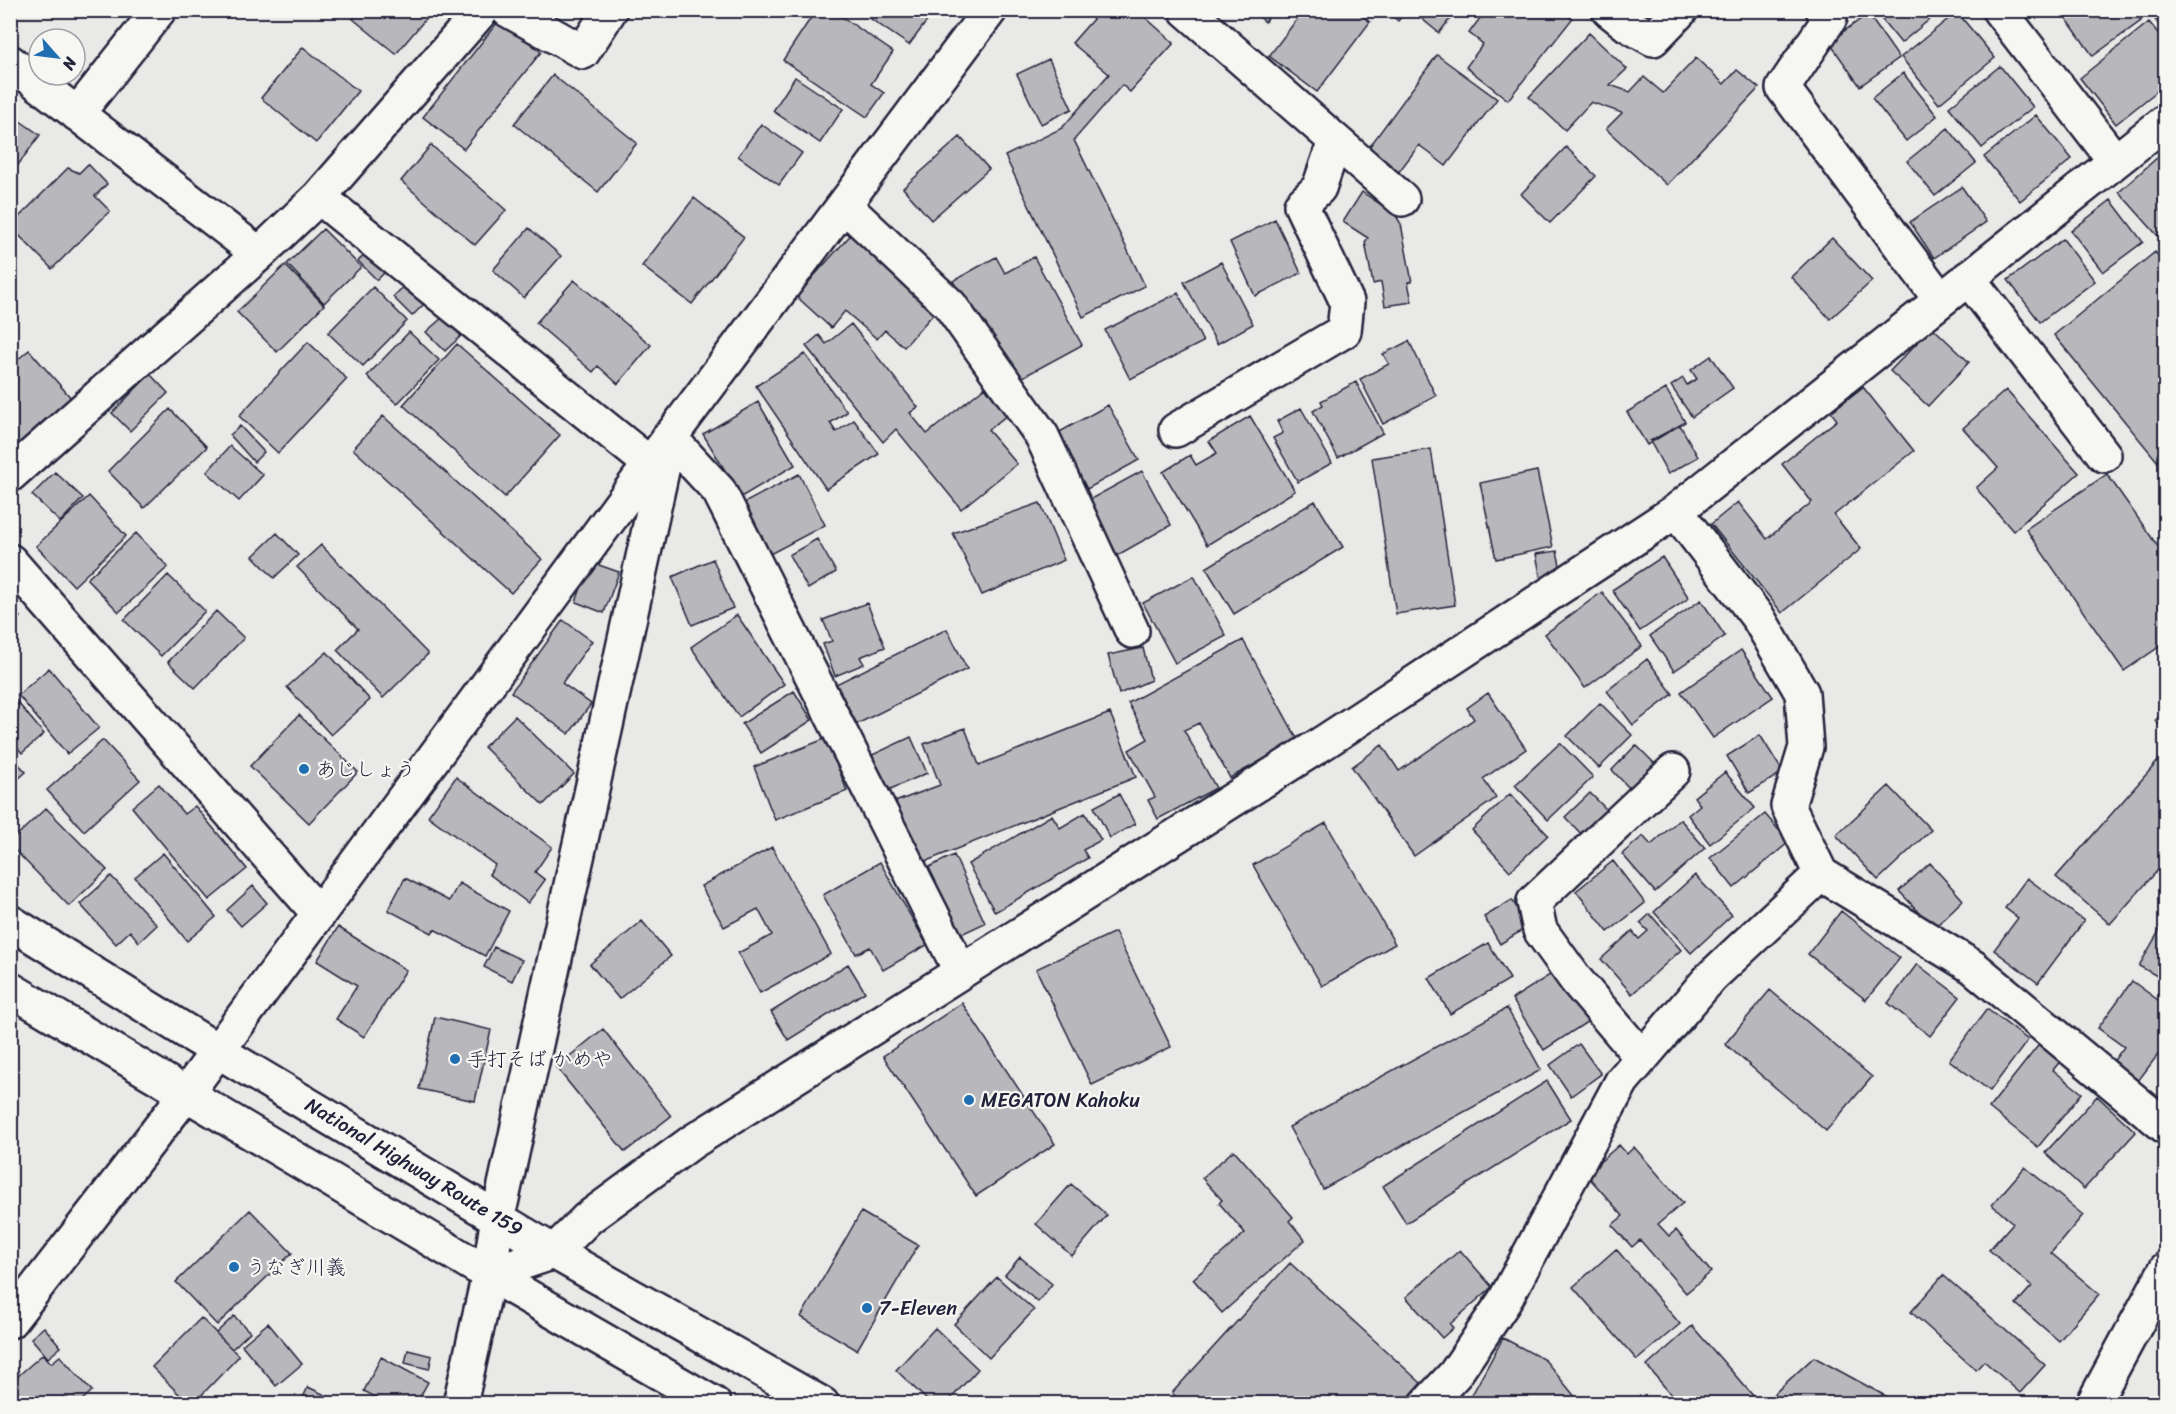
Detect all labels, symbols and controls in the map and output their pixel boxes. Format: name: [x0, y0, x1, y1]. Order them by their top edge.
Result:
north arrow: [27, 27, 87, 87]
text: N: [54, 51, 86, 76]
place label: あじしょう: [316, 752, 416, 787]
marker: あじしょう: [297, 762, 311, 776]
place label: 手打そば かめや: [467, 1042, 612, 1077]
marker: 手打そば かめや: [448, 1052, 462, 1066]
place label: MEGATON Kahoku: [981, 1083, 1140, 1118]
street label: National Highway Route 159: [298, 1088, 530, 1246]
marker: MEGATON Kahoku: [962, 1093, 976, 1107]
place label: うなぎ川義: [246, 1250, 346, 1285]
marker: うなぎ川義: [227, 1260, 241, 1274]
place label: 7-Eleven: [879, 1291, 957, 1326]
marker: 7-Eleven: [860, 1301, 874, 1315]

